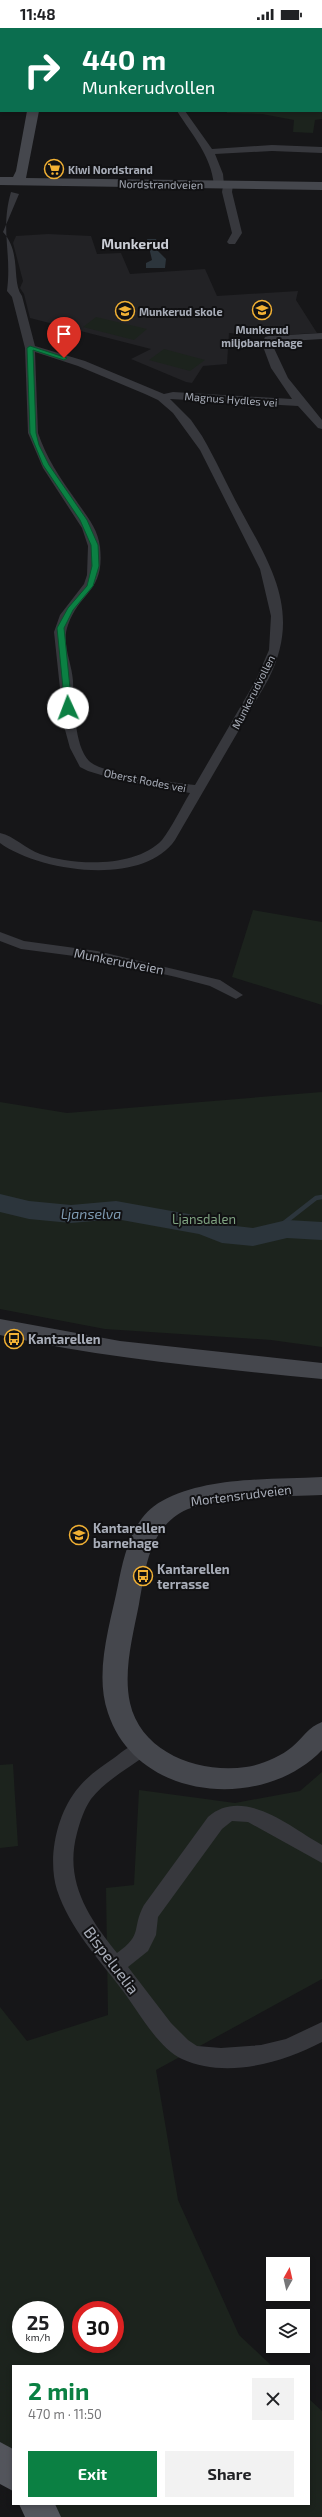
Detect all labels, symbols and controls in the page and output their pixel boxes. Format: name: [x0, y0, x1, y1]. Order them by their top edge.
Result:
text: 11:48: [20, 5, 56, 23]
text: 440 m: [82, 42, 166, 76]
icon: right: [16, 44, 68, 96]
text: Munkerudvollen: [82, 76, 215, 98]
supermarket icon: Kiwi Nordstrand: [43, 158, 65, 180]
place label: Kiwi Nordstrand: [68, 163, 153, 176]
street label: Nordstrandveien: [119, 177, 203, 191]
district label: Munkerud: [101, 235, 169, 252]
school or university icon: Munkerud miljøbarnehage: [251, 299, 273, 321]
school or university icon: Munkerud skole: [114, 300, 136, 322]
place label: Munkerud skole: [139, 305, 223, 318]
pin: [47, 317, 81, 358]
icon: arrive: [53, 323, 75, 345]
place label: Munkerud miljøbarnehage: [221, 323, 303, 350]
street label: Magnus Hydles vei: [184, 389, 278, 409]
street label: Munkerudvollen: [229, 653, 277, 731]
position arrow: [47, 687, 89, 729]
street label: Oberst Rodes vei: [103, 766, 187, 794]
street label: Munkerudveien: [73, 944, 165, 978]
water label: Ljanselva: [61, 1205, 121, 1222]
park label: Ljansdalen: [172, 1211, 236, 1227]
bus stop icon: Kantarellen: [3, 1328, 25, 1350]
place label: Kantarellen: [28, 1331, 101, 1347]
street label: Mortensrudveien: [190, 1481, 292, 1509]
place label: Kantarellen barnehage: [93, 1520, 166, 1551]
school or university icon: Kantarellen barnehage: [68, 1524, 90, 1546]
place label: Kantarellen terrasse: [157, 1561, 230, 1592]
bus stop icon: Kantarellen terrasse: [132, 1565, 154, 1587]
street label: Bispeluelia: [80, 1922, 144, 1998]
north arrow: [266, 2257, 310, 2301]
map controls: [266, 2257, 310, 2353]
speed limit sign: 30: [72, 2301, 124, 2353]
button: layers: [266, 2309, 310, 2353]
text: 25: [27, 2310, 49, 2334]
text: km/h: [26, 2331, 50, 2343]
text: 2 min: [28, 2376, 89, 2405]
button: close: [252, 2378, 294, 2420]
text: 470 m · 11:50: [28, 2406, 102, 2422]
button: Exit: [28, 2451, 157, 2497]
button: Share: [165, 2451, 294, 2497]

